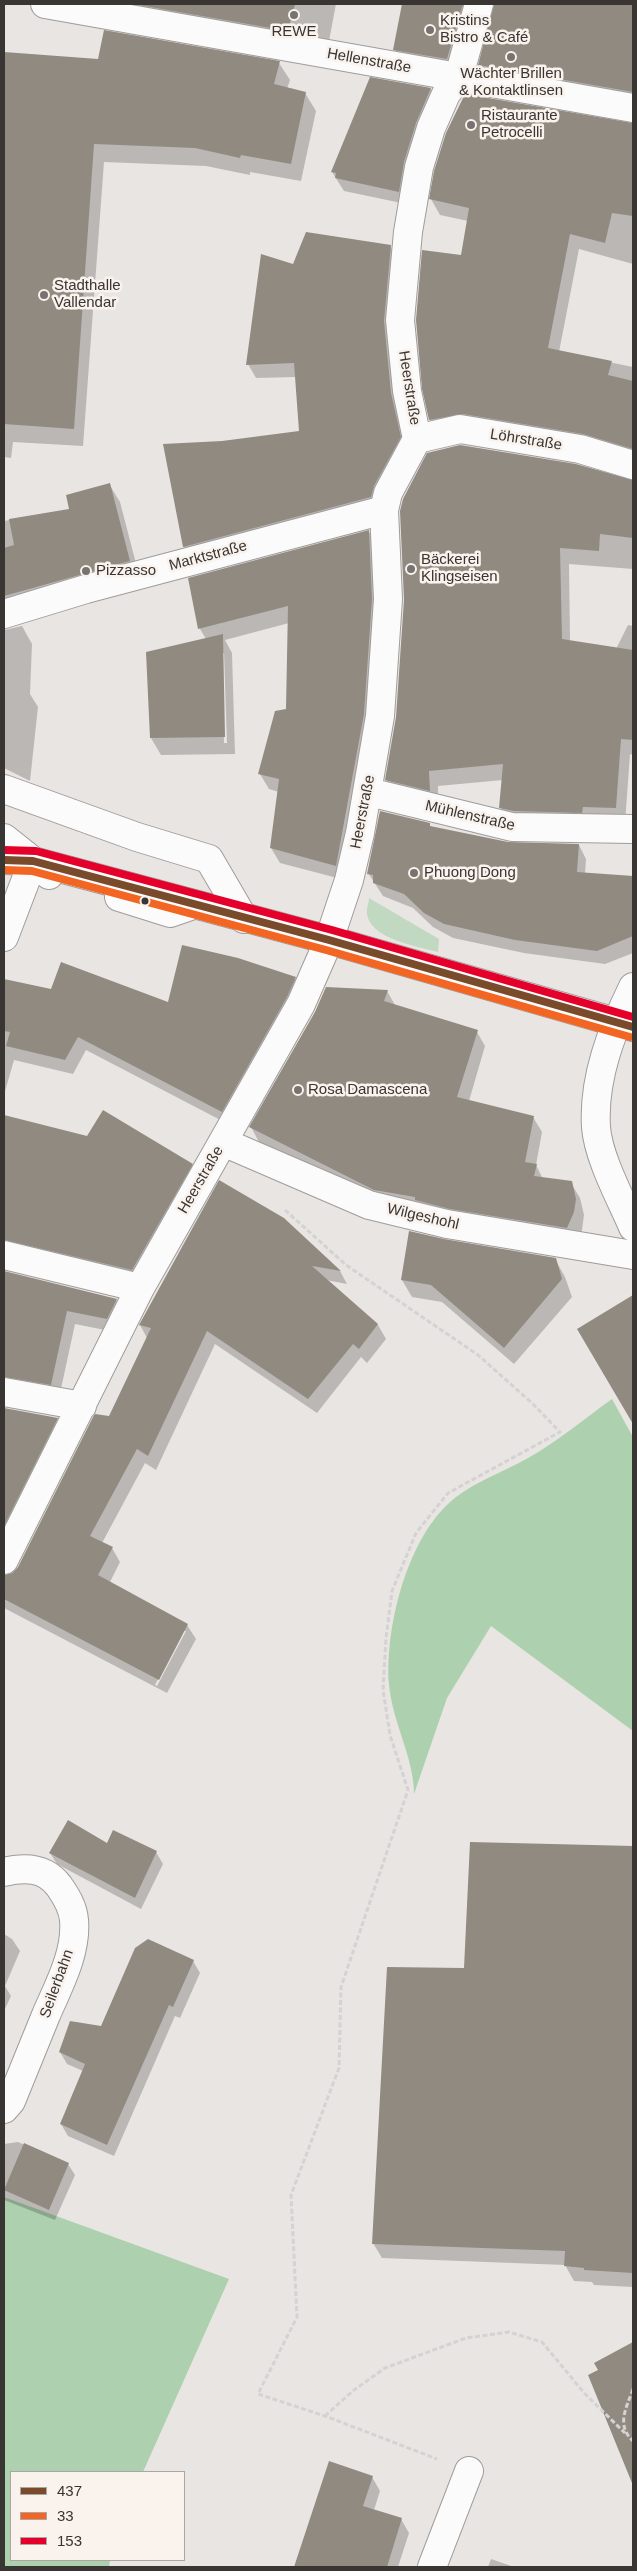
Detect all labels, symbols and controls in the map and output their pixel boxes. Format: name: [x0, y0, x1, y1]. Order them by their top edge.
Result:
marker: REWE: [288, 9, 300, 21]
place label: Kristins Bistro & Café: [440, 12, 528, 47]
place label: REWE: [272, 23, 316, 41]
marker: Kristins Bistro & Café: [424, 24, 436, 36]
street label: Hellenstraße: [326, 45, 412, 77]
marker: Wächter Brillen & Kontaktlinsen: [505, 51, 517, 63]
place label: Wächter Brillen & Kontaktlinsen: [459, 65, 563, 100]
place label: Ristaurante Petrocelli: [481, 107, 558, 142]
marker: Ristaurante Petrocelli: [465, 119, 477, 131]
place label: Stadthalle Vallendar: [54, 277, 121, 312]
marker: Stadthalle Vallendar: [38, 289, 50, 301]
street label: Heerstraße: [394, 350, 424, 426]
street label: Löhrstraße: [489, 425, 563, 455]
street label: Marktstraße: [167, 537, 249, 575]
place label: Bäckerei Klingseisen: [421, 551, 498, 586]
place label: Pizzasso: [96, 562, 156, 580]
marker: Bäckerei Klingseisen: [405, 563, 417, 575]
marker: Pizzasso: [80, 565, 92, 577]
street label: Heerstraße: [347, 773, 379, 851]
street label: Mühlenstraße: [423, 797, 517, 835]
place label: Phuong Dong: [424, 864, 516, 882]
marker: Phuong Dong: [408, 867, 420, 879]
unlabelled marker: [140, 896, 150, 906]
place label: Rosa Damascena: [308, 1081, 427, 1099]
marker: Rosa Damascena: [292, 1084, 304, 1096]
street label: Heerstraße: [174, 1143, 228, 1217]
street label: Wilgeshohl: [385, 1200, 461, 1234]
street label: Seilerbahn: [36, 1947, 78, 2021]
legend: [10, 2471, 185, 2561]
text: 437: [57, 2482, 82, 2499]
text: 33: [57, 2507, 74, 2524]
text: 153: [57, 2532, 82, 2549]

